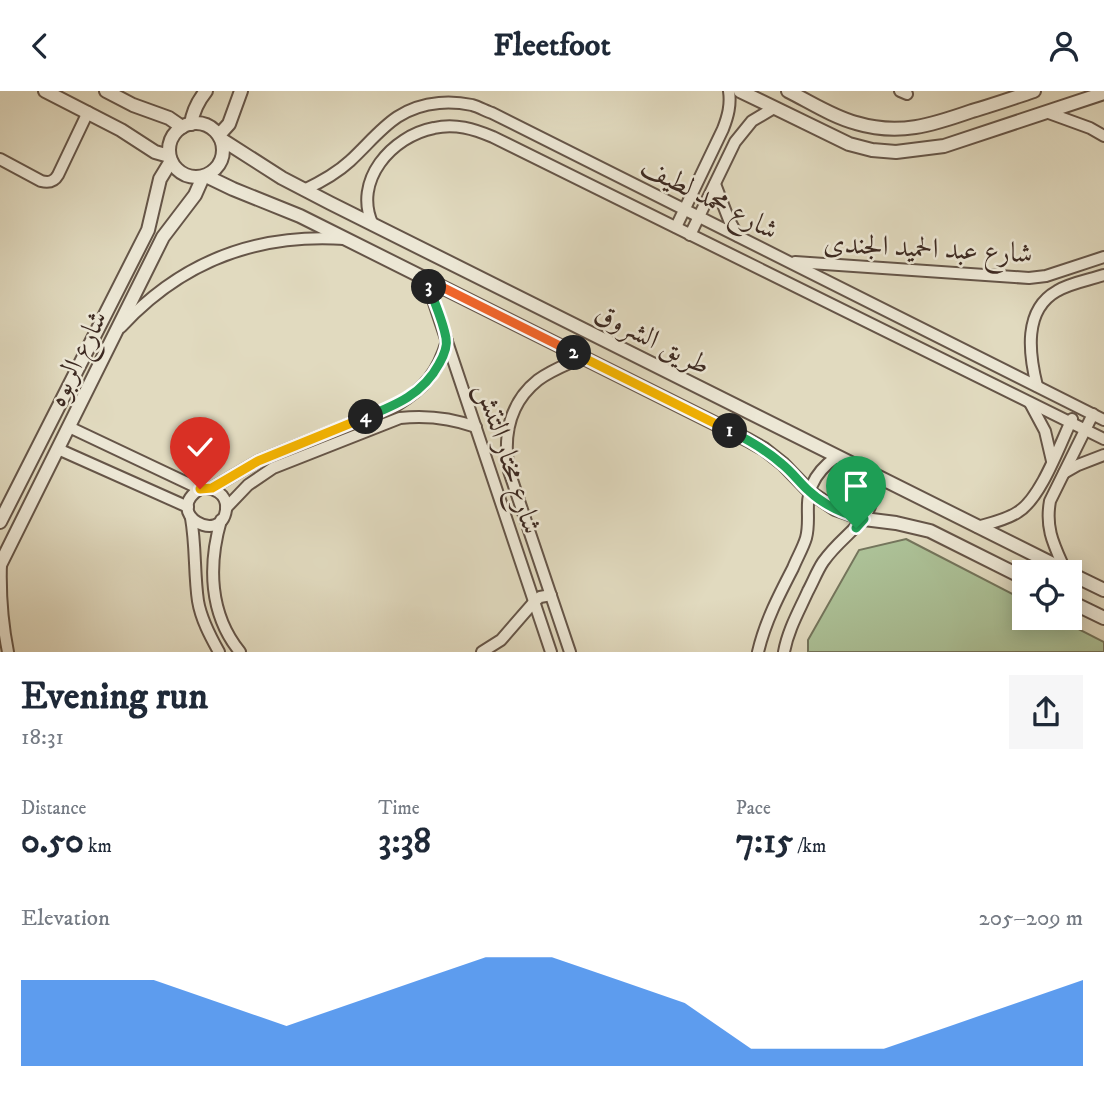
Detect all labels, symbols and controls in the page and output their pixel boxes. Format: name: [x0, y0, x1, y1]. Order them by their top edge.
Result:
text: Fleetfoot: [493, 26, 611, 66]
icon: back: [21, 27, 59, 65]
icon: person: [1045, 27, 1083, 65]
street label: شارع محمد لطيف: [632, 149, 784, 252]
street label: شارع عبد الحميد الجندى: [822, 226, 1033, 276]
pin: 3: [412, 269, 446, 305]
text: 3: [425, 275, 432, 298]
street label: طريق الشروق: [589, 295, 716, 383]
street label: شارع الربوه: [39, 305, 120, 415]
pin: 2: [556, 335, 592, 371]
text: 2: [569, 341, 578, 364]
street label: شارع مختار التتش: [463, 378, 549, 540]
pin: 4: [348, 399, 384, 435]
text: 4: [360, 405, 371, 428]
pin: 1: [712, 413, 748, 449]
pin: [170, 417, 230, 489]
text: 1: [726, 419, 733, 442]
icon: check: [181, 428, 219, 466]
pin: [826, 456, 886, 528]
icon: arrive: [837, 467, 875, 505]
map controls: [1012, 560, 1082, 630]
button: locate: [1012, 560, 1082, 630]
text: Evening run: [21, 673, 208, 721]
button: share: [1009, 675, 1083, 749]
text: 18:31: [21, 723, 64, 752]
text: Distance: [21, 797, 86, 820]
text: Time: [378, 797, 420, 820]
text: Pace: [736, 797, 771, 820]
text: 0.50: [21, 820, 84, 864]
text: 3:38: [378, 820, 431, 864]
text: 7:15: [736, 820, 793, 864]
text: km: [84, 835, 112, 858]
text: /km: [793, 835, 826, 858]
text: Elevation: [21, 904, 110, 933]
text: 205–209 m: [978, 904, 1083, 933]

